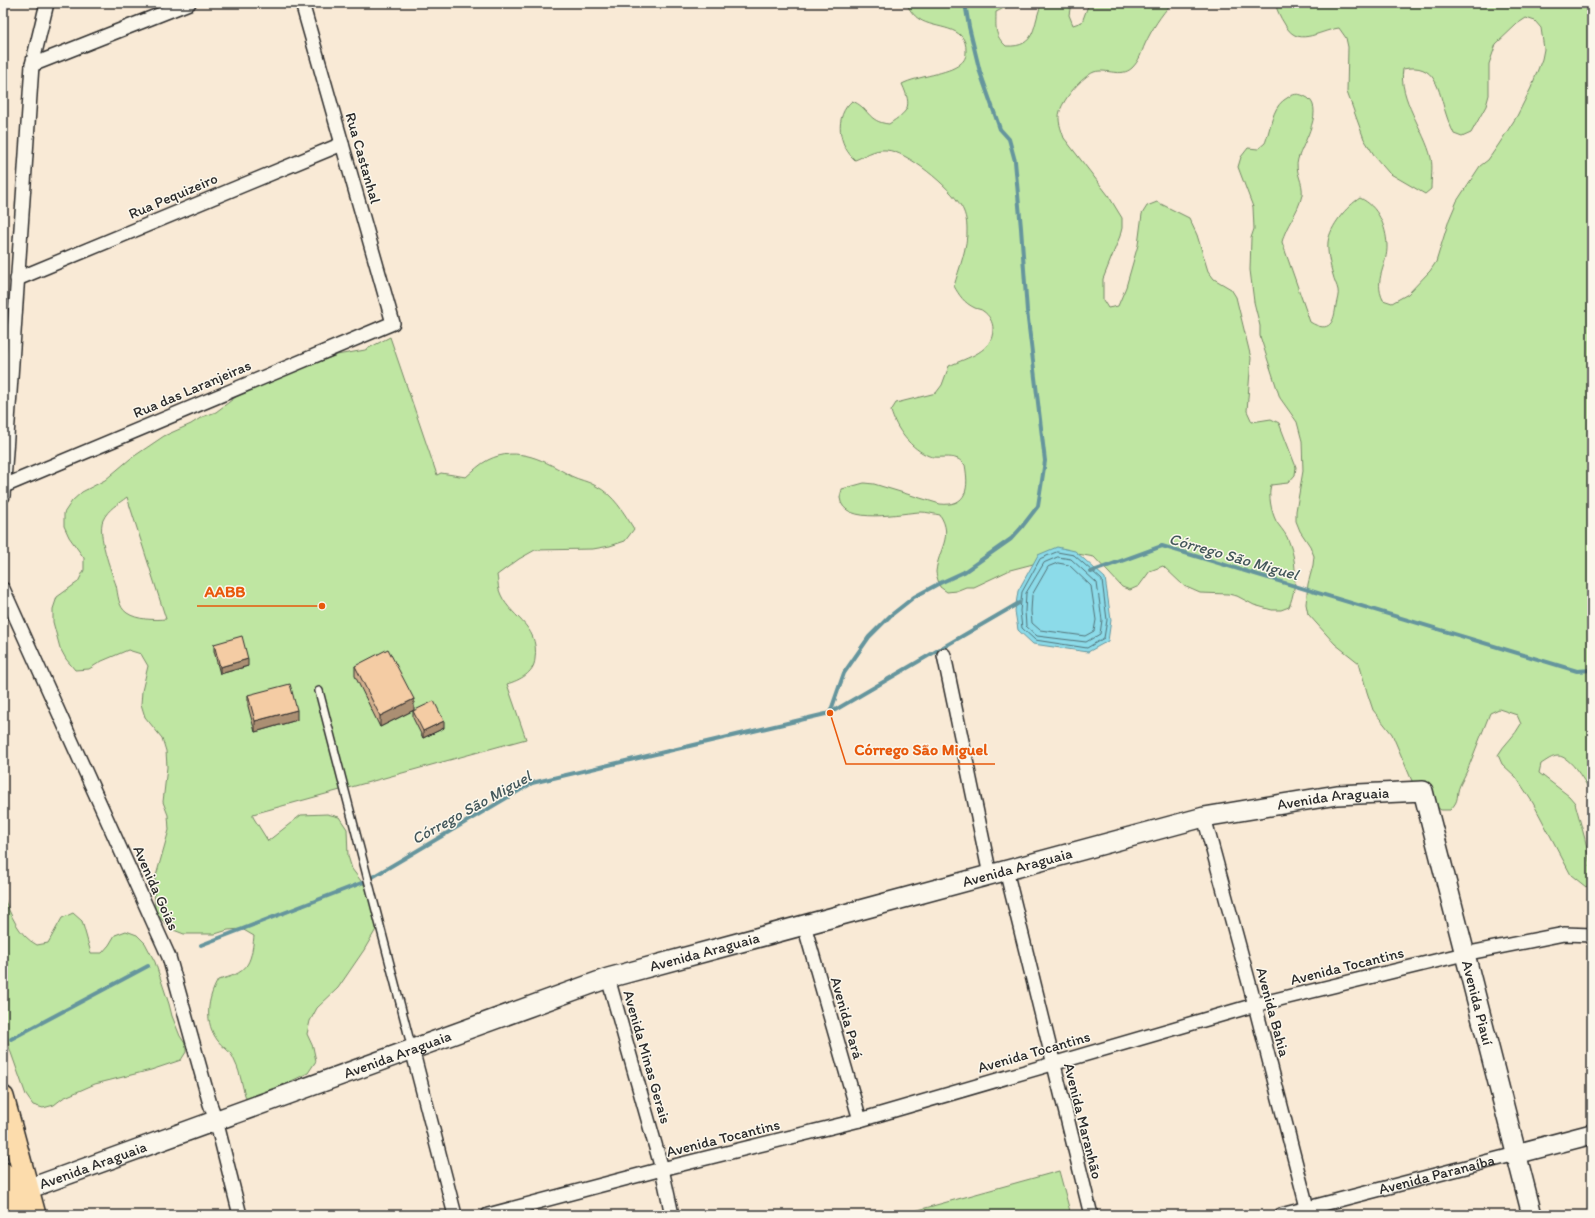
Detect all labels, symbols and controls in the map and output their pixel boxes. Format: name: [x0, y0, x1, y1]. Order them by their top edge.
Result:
street label: Rua Castanhal: [341, 110, 385, 206]
street label: Rua Pequizeiro: [126, 169, 220, 223]
street label: Rua das Laranjeiras: [130, 356, 254, 422]
water label: Córrego São Miguel: [1167, 529, 1302, 584]
callout: AABB: [197, 578, 254, 606]
text: AABB: [204, 582, 245, 601]
callout: Córrego São Miguel: [846, 736, 995, 764]
text: Córrego São Miguel: [854, 740, 988, 760]
water label: Córrego São Miguel: [408, 766, 536, 848]
street label: Avenida Araguaia: [1276, 784, 1390, 814]
street label: Avenida Goiás: [129, 843, 183, 934]
street label: Avenida Araguaia: [960, 844, 1075, 891]
street label: Avenida Araguaia: [648, 928, 762, 975]
street label: Avenida Tocantins: [1288, 943, 1406, 989]
street label: Avenida Piauí: [1458, 959, 1497, 1047]
street label: Avenida Bahia: [1252, 965, 1294, 1059]
street label: Avenida Pará: [827, 975, 867, 1061]
street label: Avenida Minas Gerais: [619, 988, 675, 1126]
street label: Avenida Araguaia: [341, 1027, 454, 1082]
street label: Avenida Tocantins: [976, 1027, 1093, 1077]
street label: Avenida Maranhão: [1060, 1061, 1106, 1181]
street label: Avenida Tocantins: [664, 1115, 782, 1161]
street label: Avenida Araguaia: [37, 1137, 150, 1193]
street label: Avenida Paranaíba: [1377, 1151, 1497, 1198]

